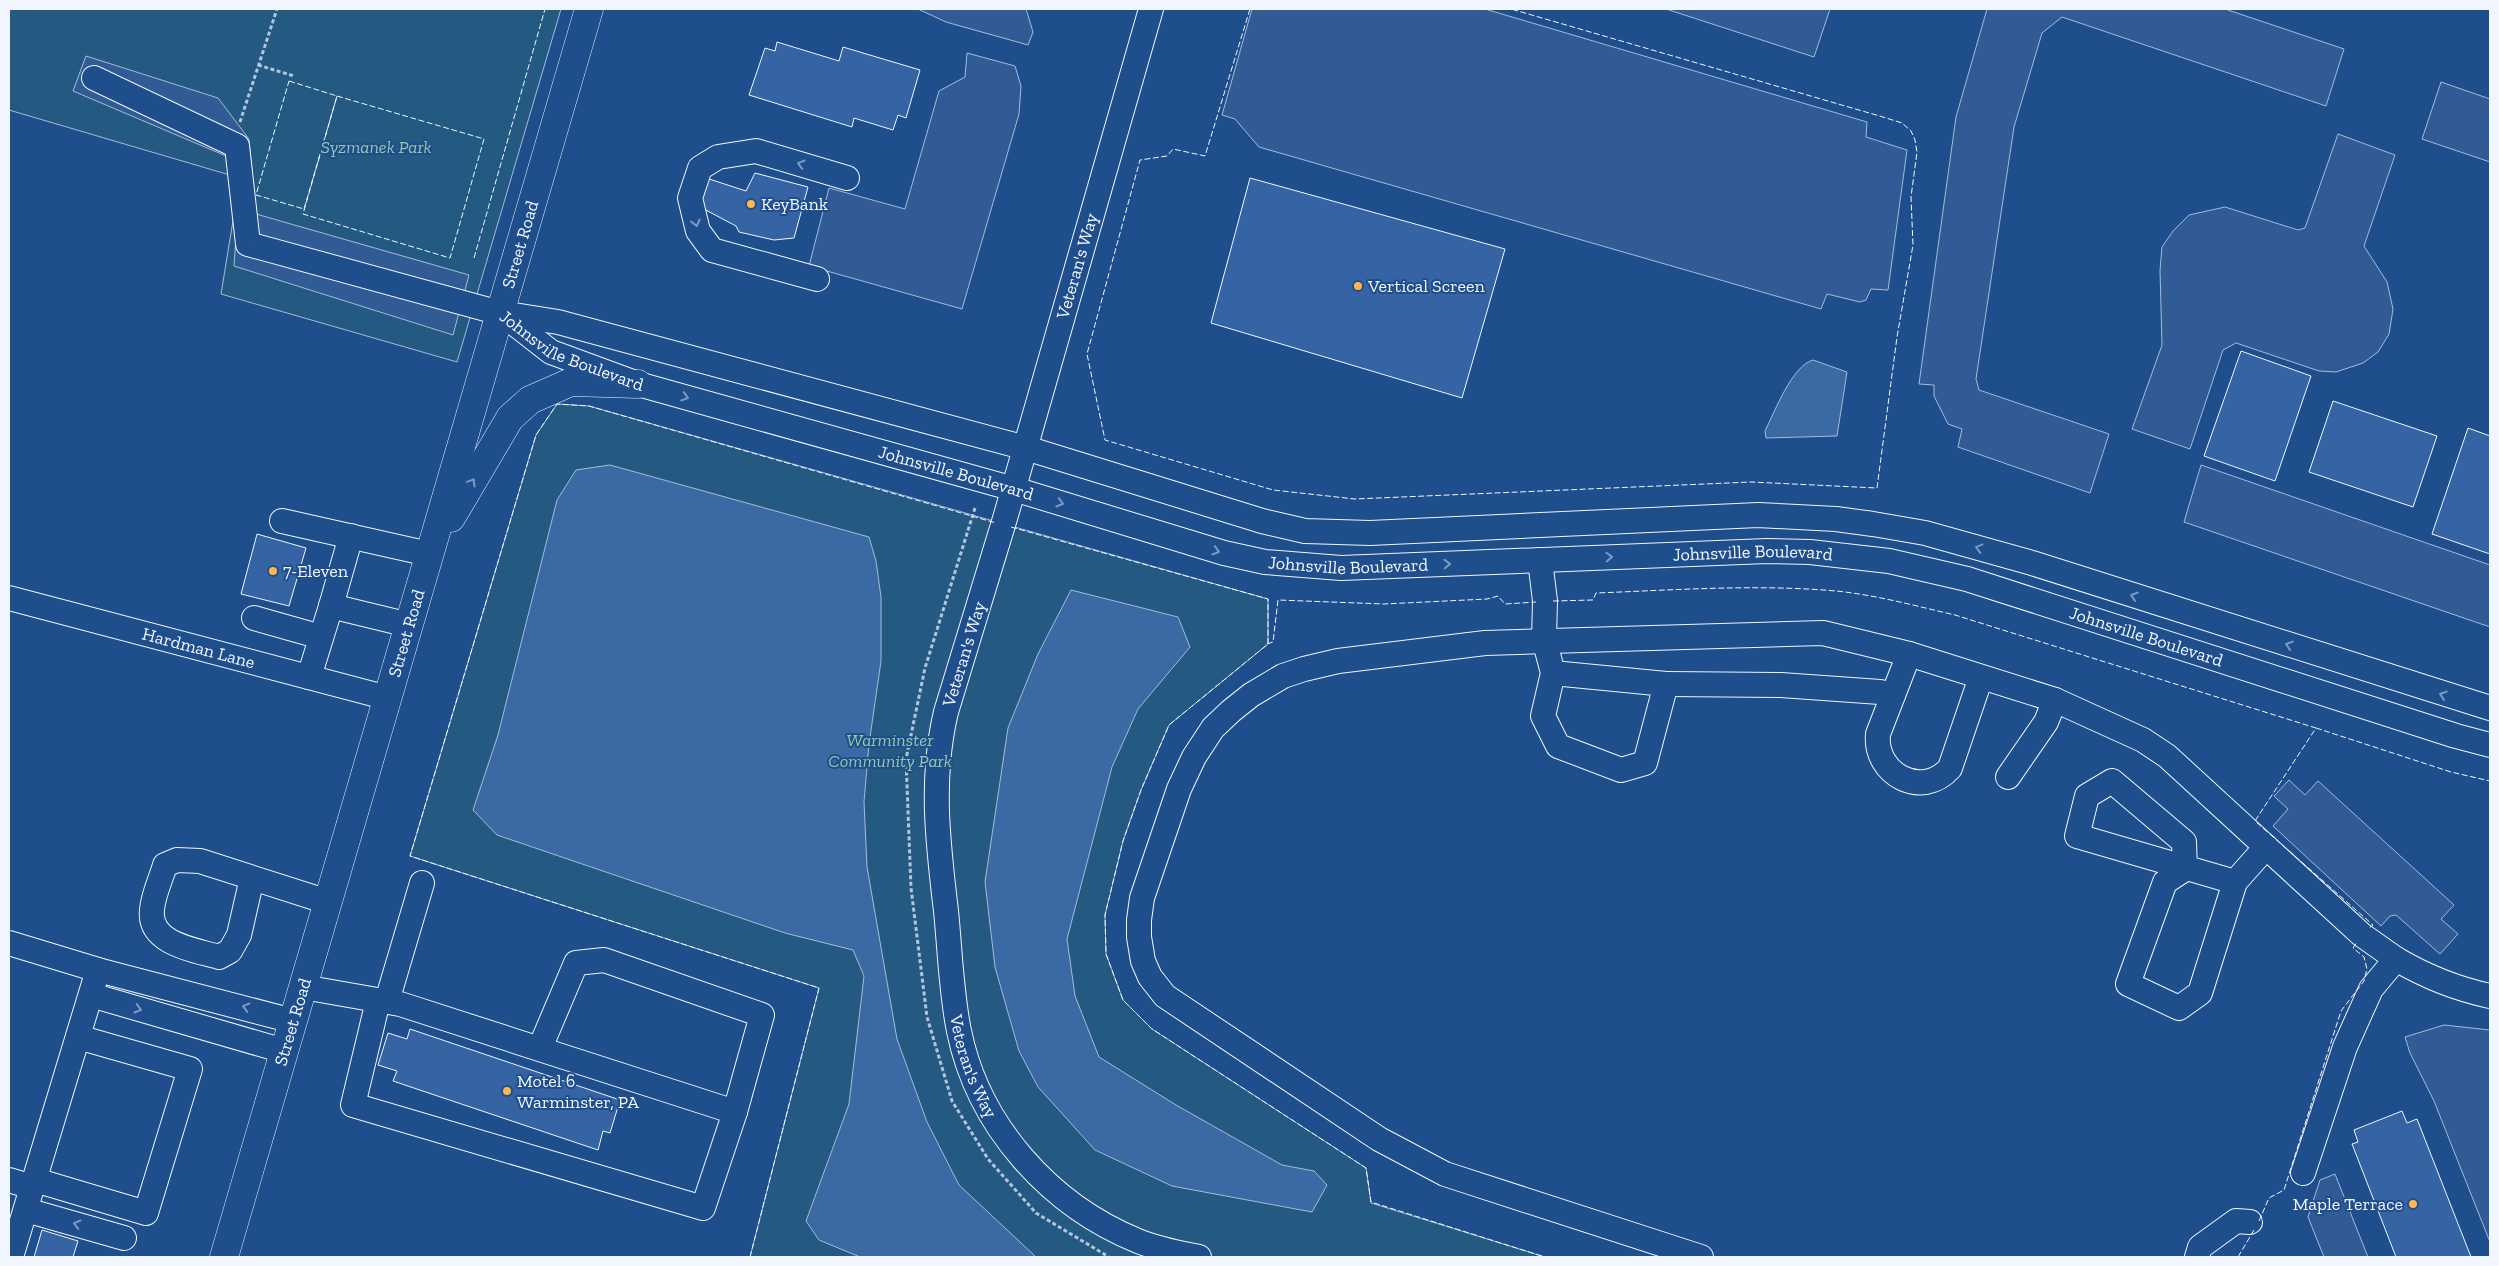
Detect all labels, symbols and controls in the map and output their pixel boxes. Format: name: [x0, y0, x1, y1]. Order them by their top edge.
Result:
park label: Syzmanek Park: [320, 136, 432, 158]
one-way arrow: [797, 160, 805, 170]
place label: KeyBank: [761, 193, 829, 215]
street label: Street Road: [497, 198, 543, 291]
marker: KeyBank: [745, 198, 757, 210]
street label: Veteran's Way: [1051, 210, 1103, 322]
one-way arrow: [690, 218, 701, 227]
place label: Vertical Screen: [1367, 275, 1485, 297]
marker: Vertical Screen: [1352, 280, 1364, 292]
street label: Johnsville Boulevard: [495, 305, 646, 396]
one-way arrow: [681, 391, 690, 402]
street label: Johnsville Boulevard: [876, 441, 1036, 505]
one-way arrow: [466, 478, 476, 487]
one-way arrow: [1056, 498, 1064, 508]
street label: Johnsville Boulevard: [1672, 540, 1834, 566]
one-way arrow: [1974, 543, 1983, 554]
one-way arrow: [1211, 545, 1219, 555]
street label: Johnsville Boulevard: [1267, 551, 1429, 579]
one-way arrow: [1605, 552, 1613, 563]
one-way arrow: [1443, 558, 1451, 569]
place label: 7-Eleven: [283, 560, 349, 582]
marker: 7-Eleven: [267, 565, 279, 577]
street label: Street Road: [383, 587, 430, 680]
one-way arrow: [2130, 591, 2139, 601]
street label: Veteran's Way: [937, 598, 991, 710]
street label: Johnsville Boulevard: [2067, 602, 2226, 672]
street label: Hardman Lane: [140, 623, 257, 673]
one-way arrow: [2285, 641, 2293, 651]
one-way arrow: [2440, 690, 2448, 700]
park label: Warminster Community Park: [828, 729, 952, 772]
street label: Street Road: [270, 975, 316, 1068]
one-way arrow: [242, 1002, 251, 1013]
one-way arrow: [133, 1003, 141, 1013]
street label: Veteran's Way: [945, 1012, 1002, 1123]
place label: Motel 6 Warminster, PA: [517, 1070, 639, 1113]
marker: Motel 6 Warminster, PA: [501, 1085, 513, 1097]
place label: Maple Terrace: [2293, 1193, 2403, 1215]
marker: Maple Terrace: [2407, 1198, 2419, 1210]
one-way arrow: [74, 1220, 82, 1230]

